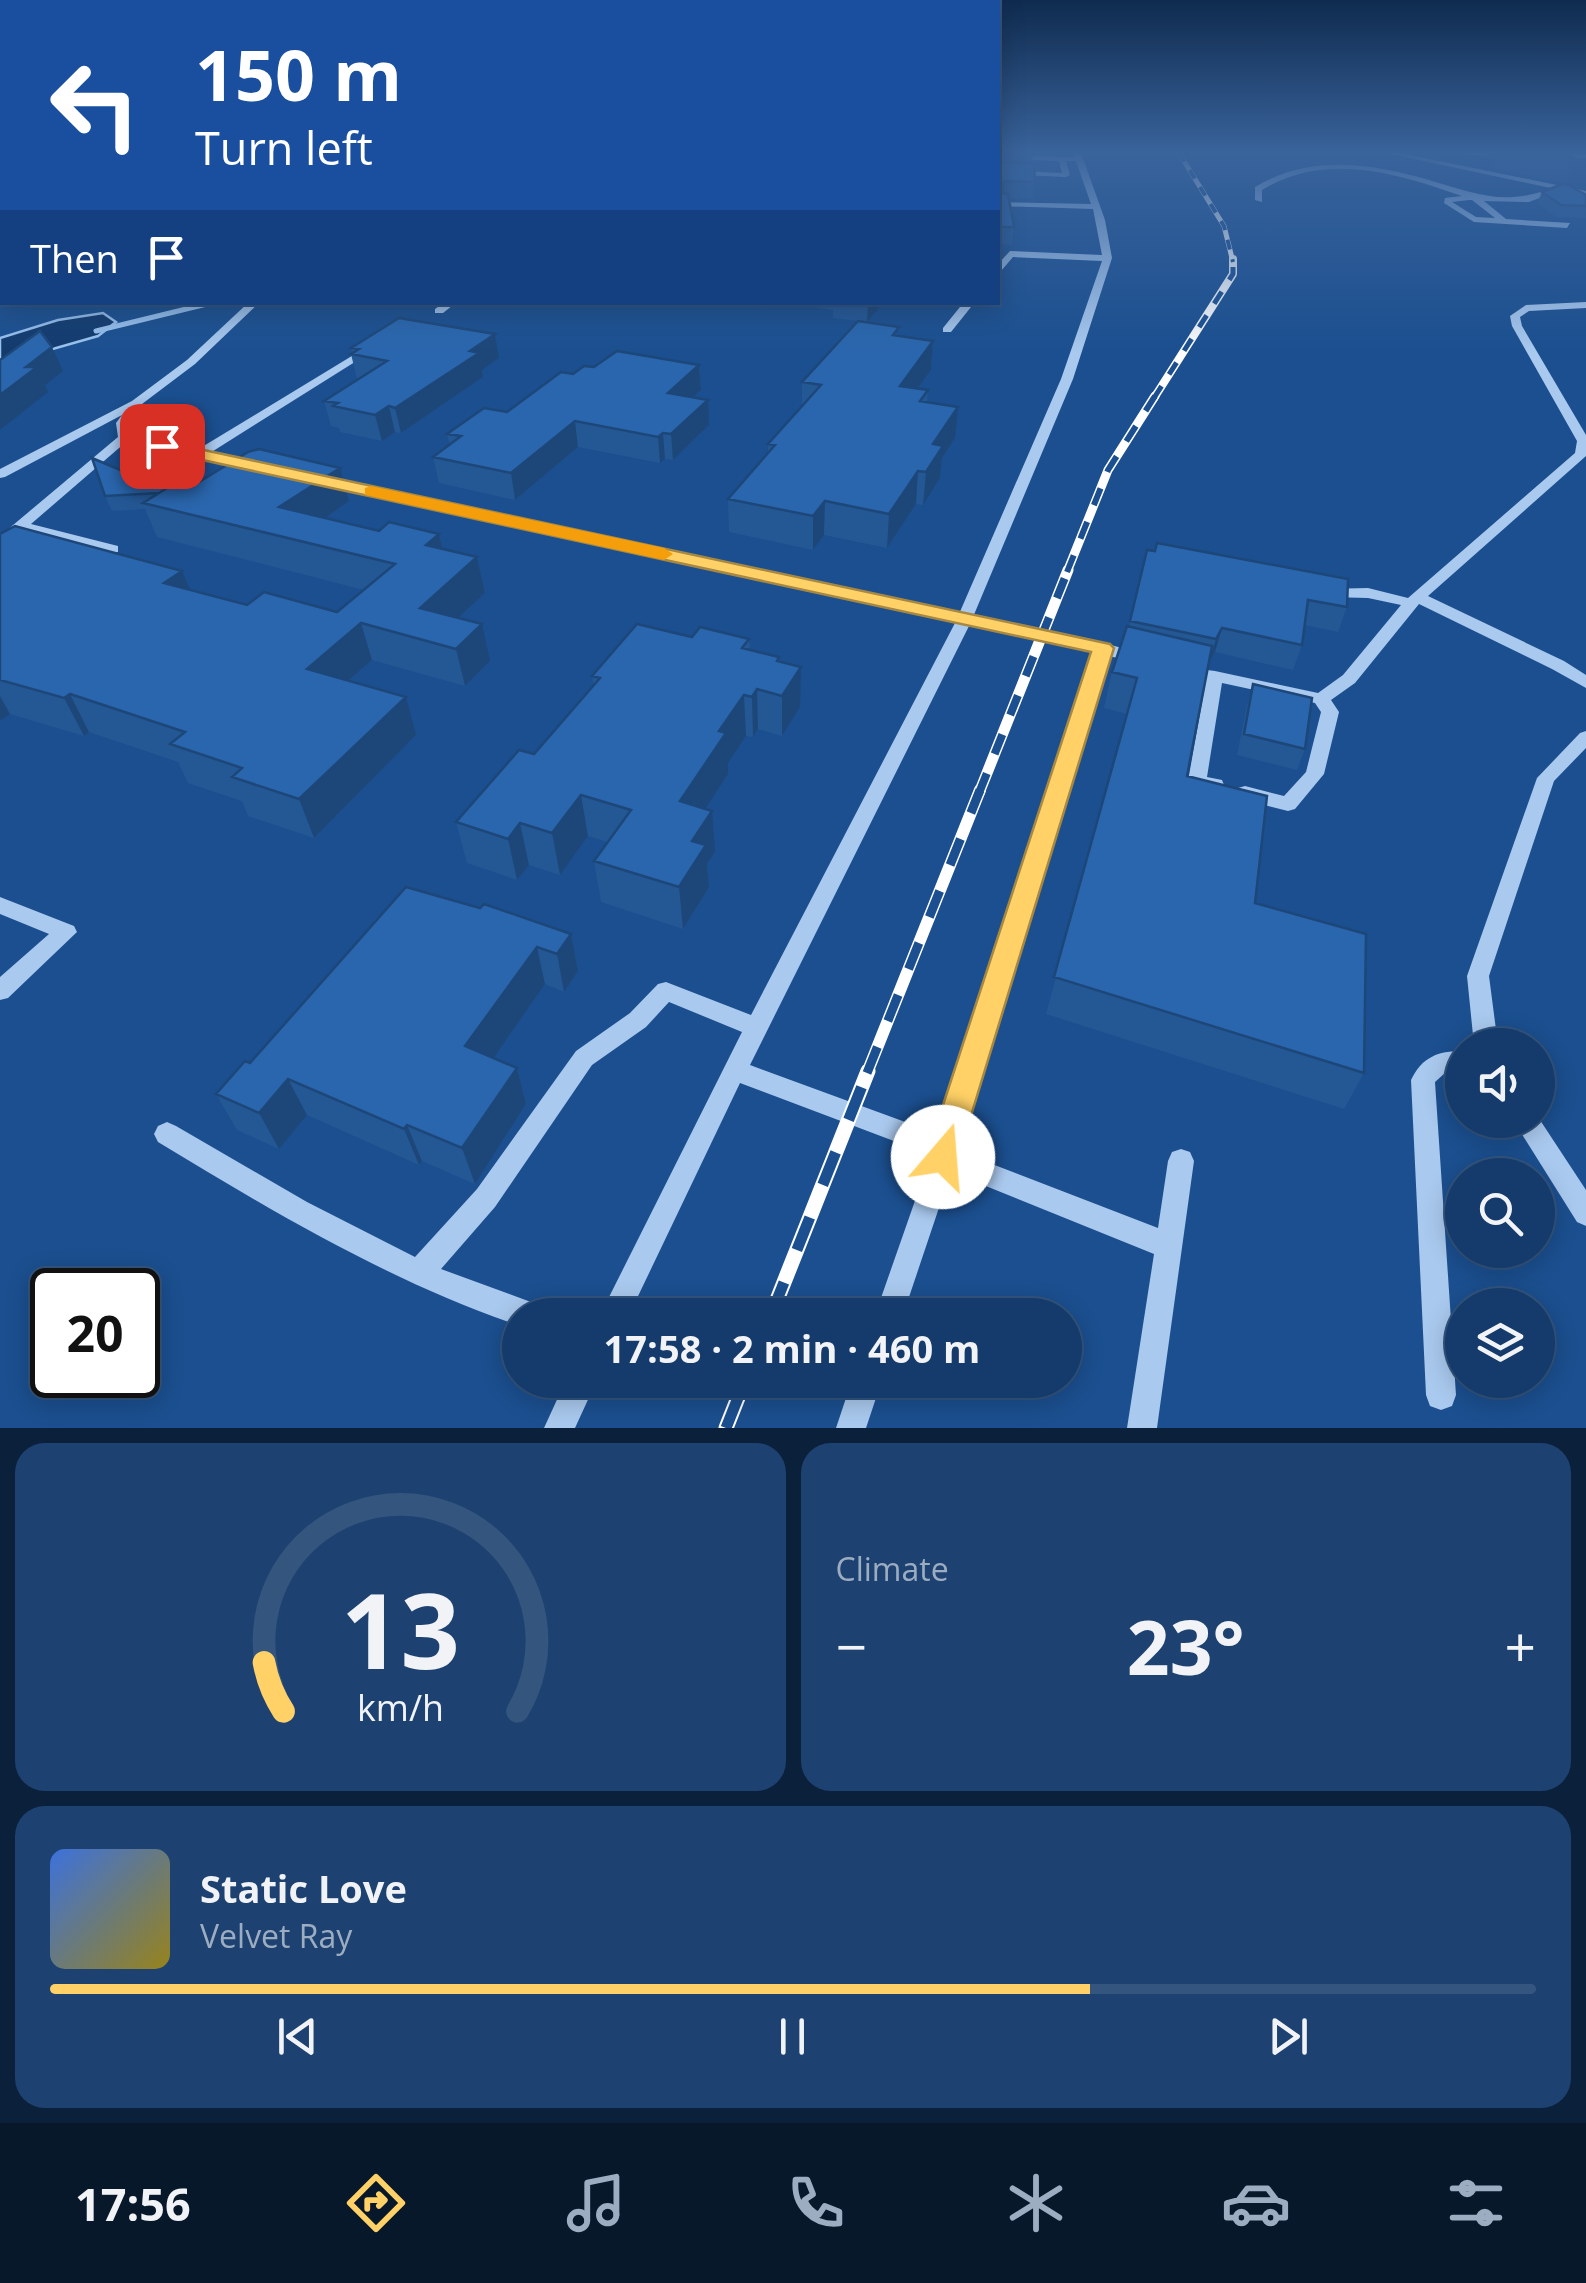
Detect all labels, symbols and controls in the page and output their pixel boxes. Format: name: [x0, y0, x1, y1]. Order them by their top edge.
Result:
text: 150 m: [195, 26, 402, 122]
icon: left: [30, 40, 160, 170]
text: Turn left: [195, 117, 373, 178]
icon: arrive: [139, 230, 194, 285]
text: Then: [30, 232, 119, 284]
pin: [120, 404, 205, 489]
icon: arrive: [135, 419, 190, 474]
map controls: [1445, 1028, 1555, 1398]
button: sound: [1445, 1028, 1555, 1138]
position arrow: [891, 1105, 995, 1209]
button: search: [1445, 1158, 1555, 1268]
speed limit sign: 20: [30, 1268, 160, 1398]
button: layers: [1445, 1288, 1555, 1398]
text: 17:58 · 2 min · 460 m: [604, 1322, 980, 1374]
text: Climate: [836, 1547, 949, 1590]
text: 13: [341, 1558, 460, 1699]
text: 23°: [1127, 1595, 1245, 1697]
text: −: [836, 1608, 867, 1683]
text: +: [1505, 1608, 1536, 1683]
text: km/h: [357, 1683, 444, 1731]
text: Static Love: [200, 1862, 407, 1914]
text: Velvet Ray: [200, 1914, 352, 1957]
icon: previous: [270, 2009, 325, 2064]
icon: pause: [765, 2009, 820, 2064]
icon: next: [1261, 2009, 1316, 2064]
icon: directions: [341, 2168, 411, 2238]
icon: music: [561, 2168, 631, 2238]
icon: phone: [781, 2168, 851, 2238]
icon: climate: [1001, 2168, 1071, 2238]
icon: car: [1221, 2168, 1291, 2238]
icon: filters: [1441, 2168, 1511, 2238]
text: 17:56: [75, 2173, 191, 2234]

